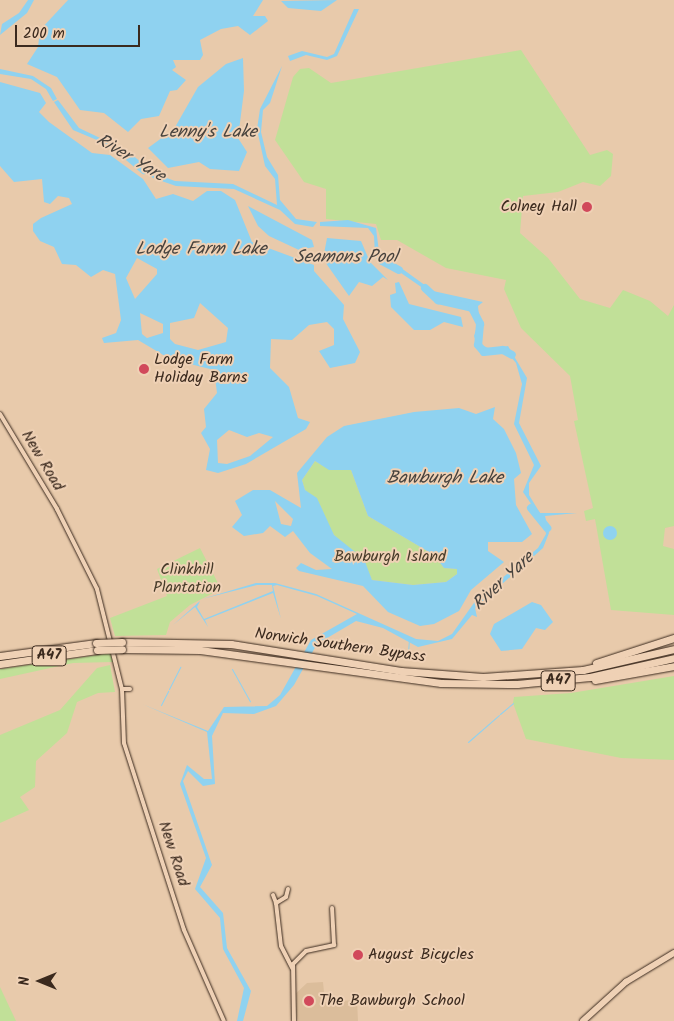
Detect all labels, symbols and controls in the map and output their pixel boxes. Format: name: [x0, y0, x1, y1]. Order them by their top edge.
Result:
scale bar: [18, 15, 142, 47]
text: 200 m: [23, 22, 65, 46]
water label: Lenny's Lake: [159, 122, 257, 144]
water label: River Yare: [92, 130, 168, 188]
place label: Colney Hall: [501, 197, 577, 217]
marker: Colney Hall: [581, 201, 593, 213]
water label: Lodge Farm Lake: [135, 239, 267, 261]
water label: Seamons Pool: [294, 247, 398, 269]
place label: Lodge Farm Holiday Barns: [154, 350, 247, 388]
marker: Lodge Farm Holiday Barns: [138, 363, 150, 375]
street label: New Road: [16, 427, 68, 495]
water label: Bawburgh Lake: [387, 468, 503, 490]
park label: Bawburgh Island: [334, 547, 446, 567]
water label: River Yare: [469, 548, 539, 616]
park label: Clinkhill Plantation: [153, 560, 221, 598]
street label: Norwich Southern Bypass: [253, 625, 427, 667]
road number: A47: [32, 644, 66, 668]
road number: A47: [540, 668, 576, 694]
street label: New Road: [153, 819, 193, 889]
place label: August Bicycles: [368, 945, 474, 965]
marker: August Bicycles: [352, 949, 364, 961]
north arrow: [15, 956, 65, 1006]
text: N: [14, 977, 36, 985]
place label: The Bawburgh School: [319, 991, 465, 1011]
marker: The Bawburgh School: [303, 995, 315, 1007]

